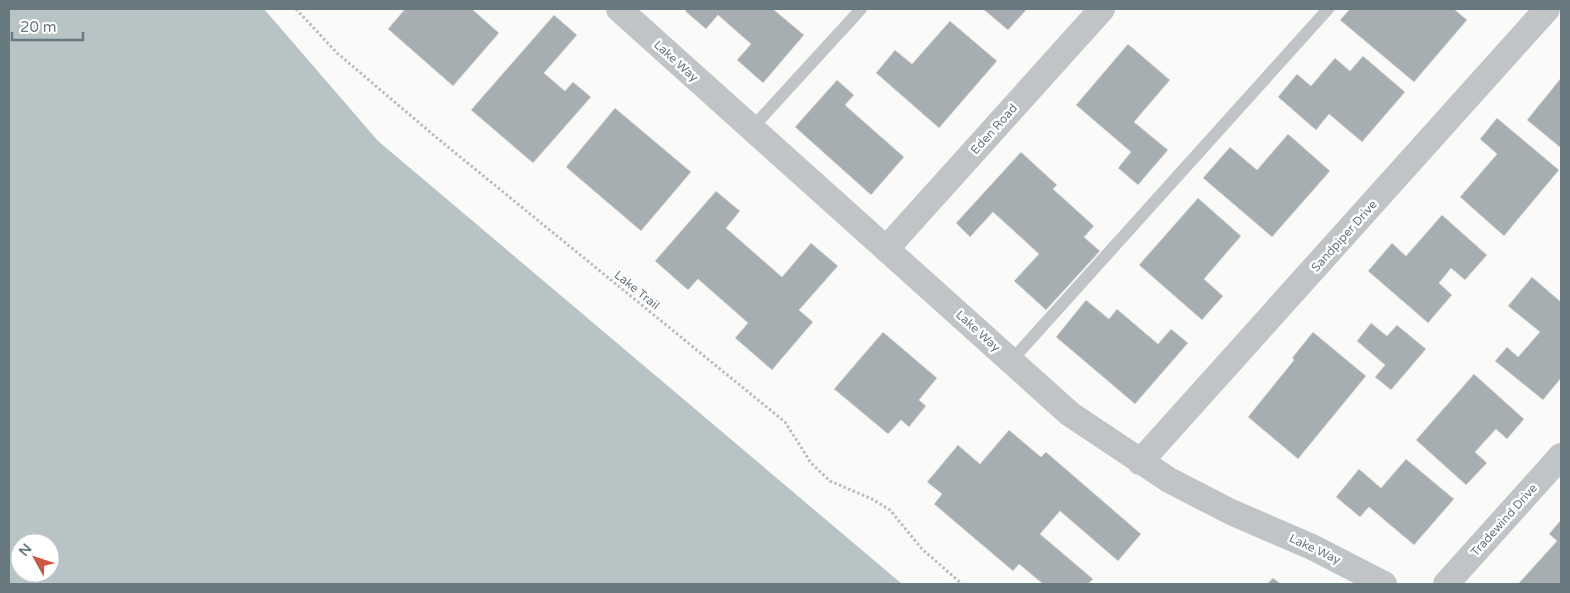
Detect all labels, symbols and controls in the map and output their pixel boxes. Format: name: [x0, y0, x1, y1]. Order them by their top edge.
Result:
scale bar: [12, 10, 84, 42]
text: 20 m: [20, 18, 57, 36]
street label: Lake Way: [651, 37, 701, 85]
street label: Eden Road: [968, 101, 1020, 157]
street label: Sandpiper Drive: [1308, 197, 1380, 275]
street label: Lake Trail: [612, 268, 662, 312]
street label: Lake Way: [953, 307, 1003, 355]
street label: Tradewind Drive: [1468, 481, 1540, 559]
street label: Lake Way: [1287, 531, 1343, 567]
north arrow: [10, 533, 60, 583]
text: N: [15, 540, 36, 560]

